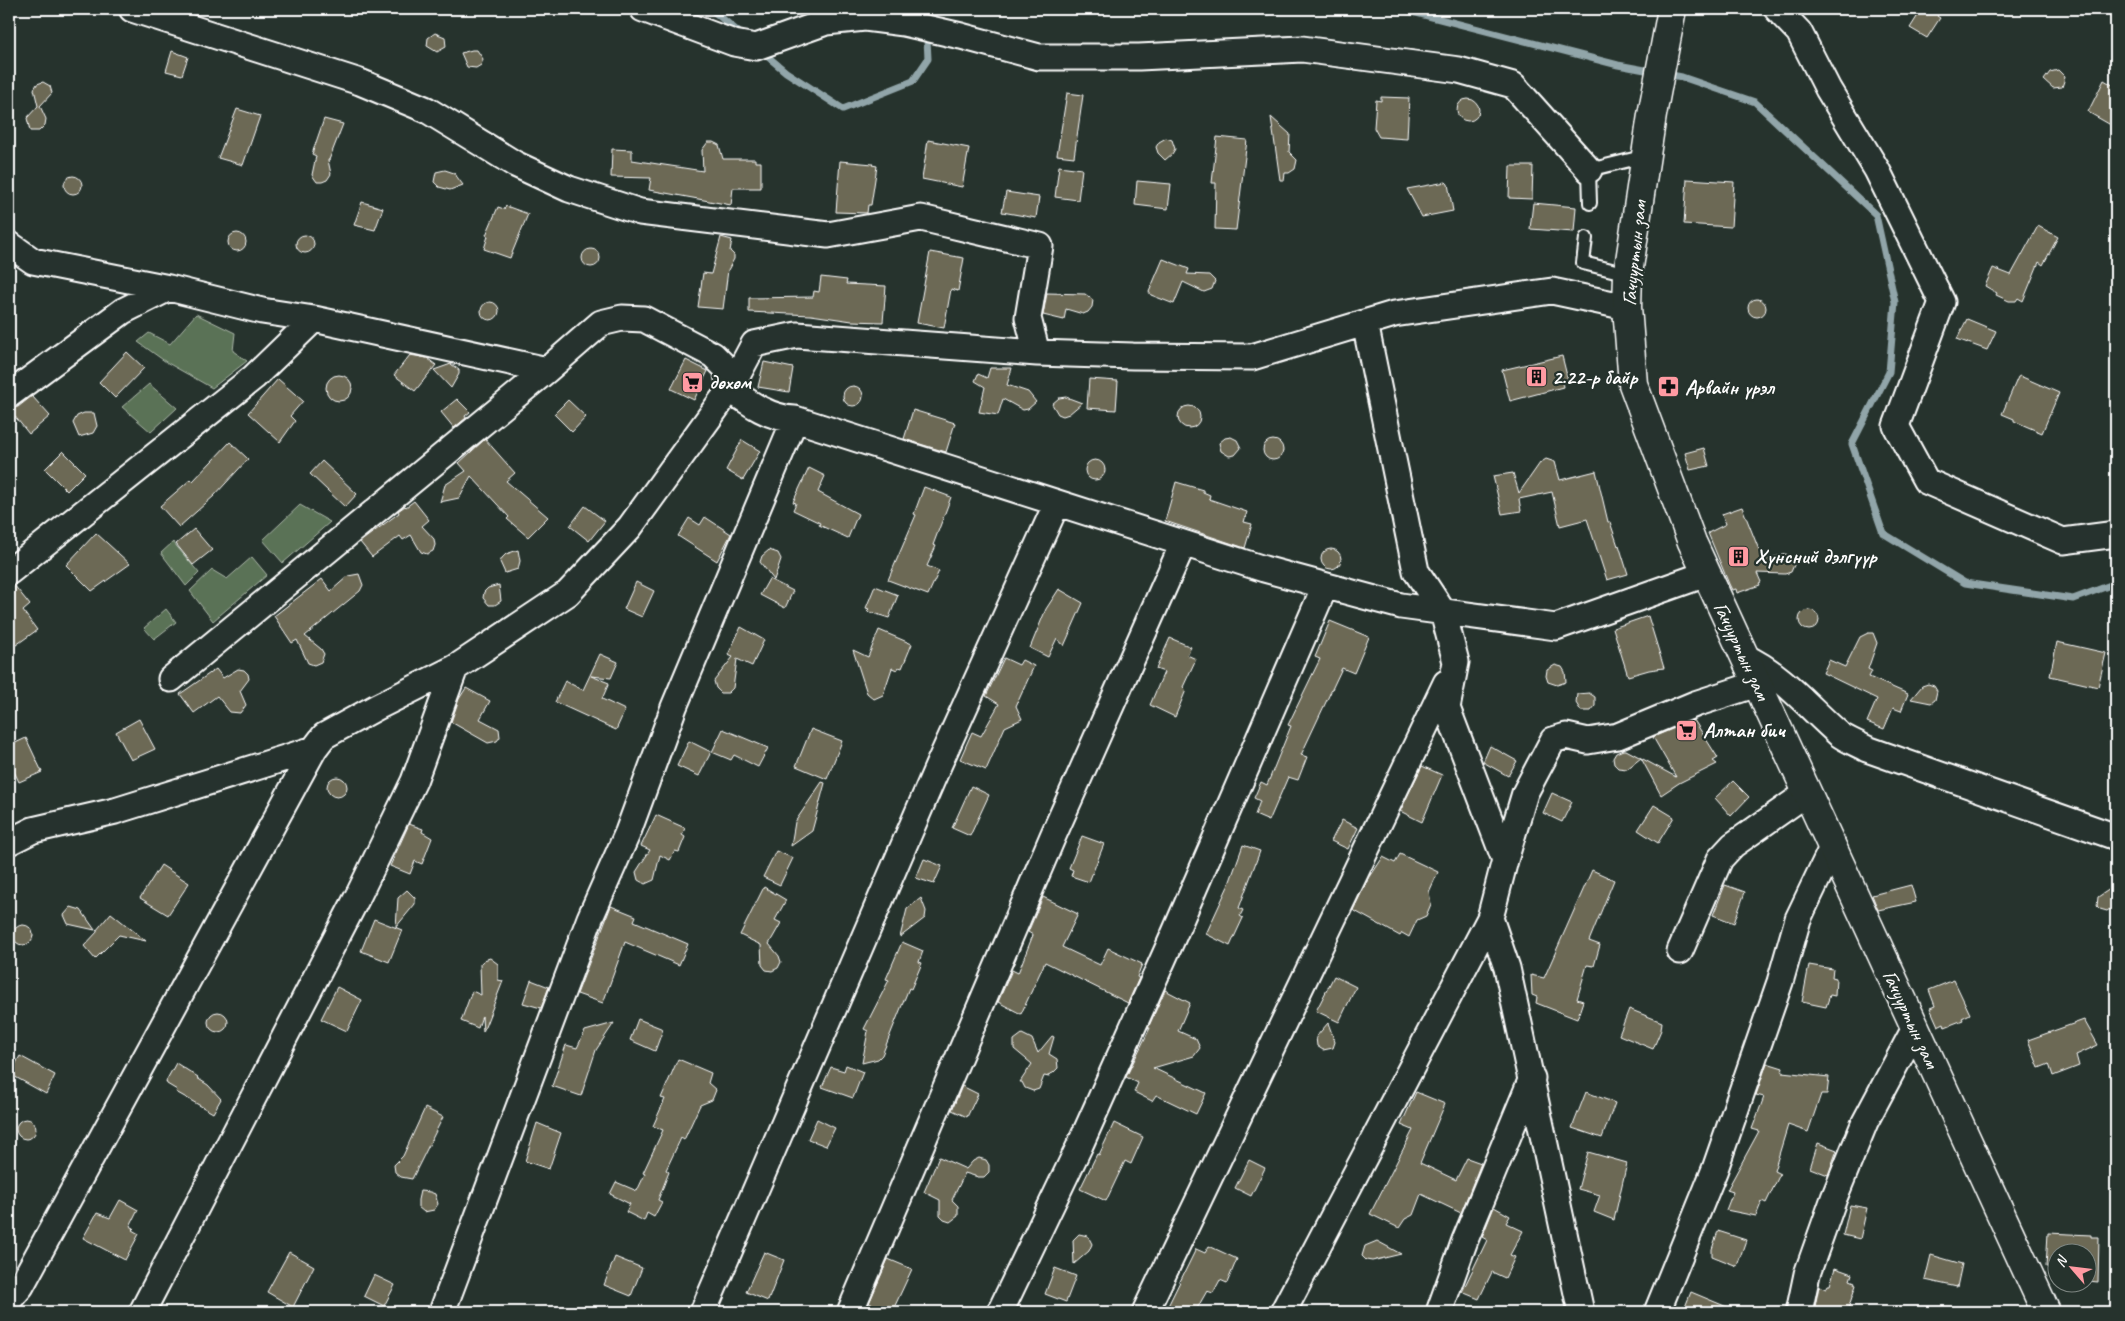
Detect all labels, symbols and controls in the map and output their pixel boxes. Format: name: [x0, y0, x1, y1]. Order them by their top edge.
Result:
street label: Гачууртын зам: [1616, 197, 1653, 307]
place label: 2.22-р байр: [1552, 364, 1639, 390]
building icon: 2.22-р байр: [1524, 365, 1548, 389]
place label: дөхөм: [709, 369, 753, 395]
supermarket icon: дөхөм: [681, 370, 705, 394]
place label: Арвайн үрэл: [1685, 374, 1776, 400]
pharmacy icon: Арвайн үрэл: [1657, 375, 1681, 399]
place label: Хүнсний дэлгүүр: [1755, 543, 1879, 569]
building icon: Хүнсний дэлгүүр: [1727, 544, 1751, 568]
street label: Гачууртын зам: [1708, 598, 1777, 706]
place label: Алтан бич: [1703, 717, 1787, 743]
supermarket icon: Алтан бич: [1675, 718, 1699, 742]
street label: Гачууртын зам: [1877, 966, 1946, 1074]
north arrow: [2048, 1244, 2098, 1294]
text: N: [2051, 1252, 2072, 1270]

